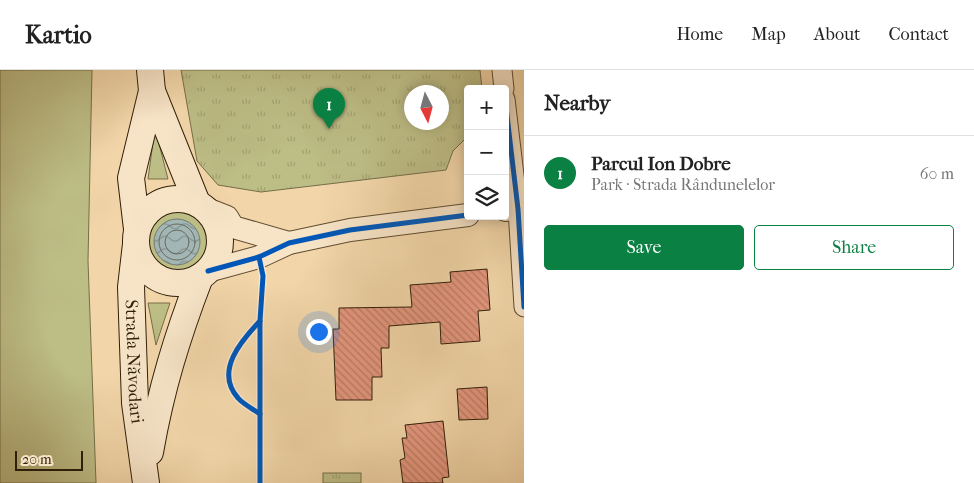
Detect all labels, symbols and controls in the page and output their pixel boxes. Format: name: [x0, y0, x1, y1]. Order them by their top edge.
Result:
text: Kartio: [25, 21, 92, 49]
text: Home: [676, 24, 723, 45]
text: Map: [751, 24, 786, 45]
text: About: [814, 24, 860, 45]
text: Contact: [888, 24, 949, 45]
north arrow: [404, 85, 449, 130]
map controls: [464, 85, 509, 220]
button: +: [464, 85, 509, 130]
pin: 1: [313, 88, 345, 129]
text: Nearby: [544, 91, 610, 115]
button: −: [464, 130, 509, 175]
text: Parcul Ion Dobre: [591, 153, 731, 175]
text: 1: [557, 164, 563, 183]
text: 60 m: [920, 164, 954, 183]
button: layers: [464, 175, 509, 220]
text: Park · Strada Rândunelelor: [591, 175, 775, 194]
button: Save: [544, 225, 744, 270]
button: Share: [754, 225, 954, 270]
street label: Strada Năvodari: [120, 299, 148, 426]
your location: [306, 319, 332, 345]
scale bar: [15, 448, 82, 471]
text: 20 m: [22, 451, 52, 468]

